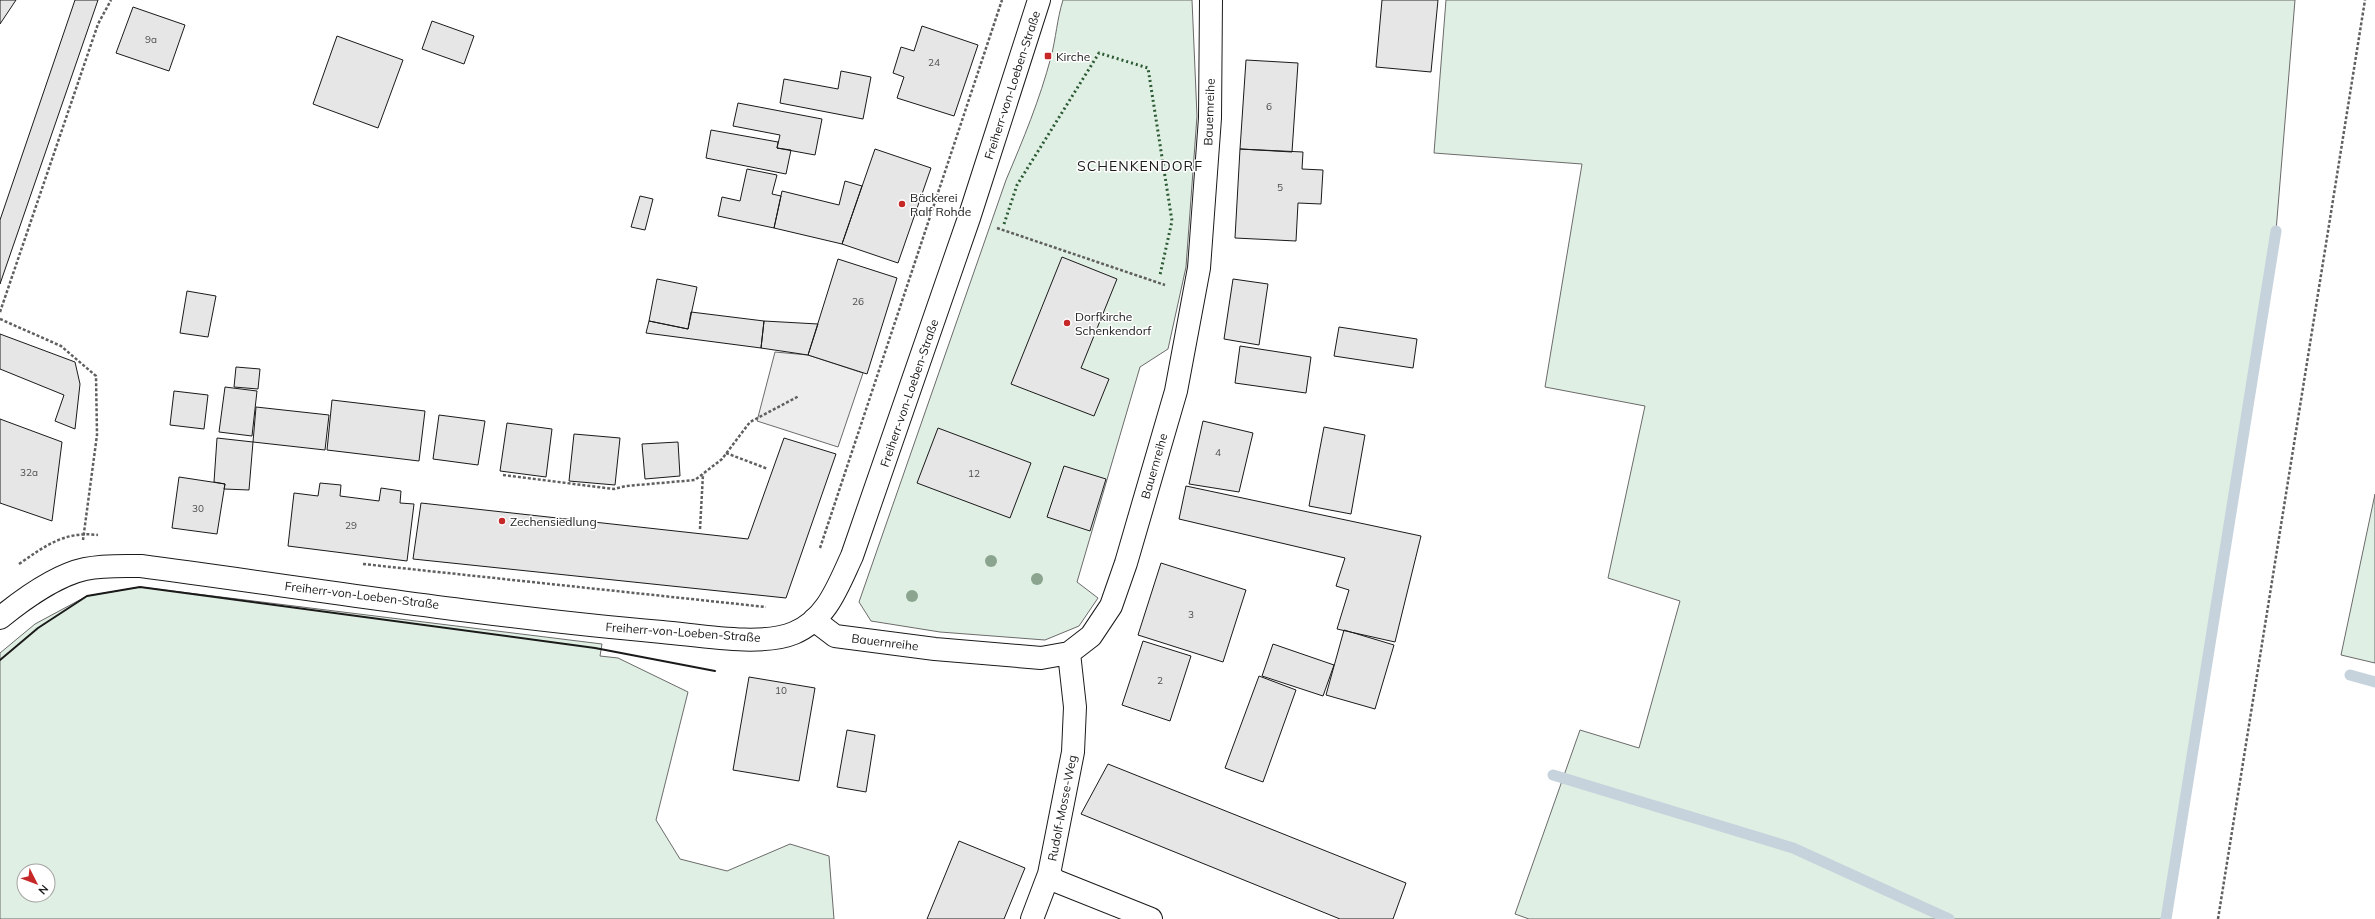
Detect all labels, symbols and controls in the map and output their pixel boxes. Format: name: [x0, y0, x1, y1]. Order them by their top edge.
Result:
street label: Freiherr-von-Loeben-Straße: [981, 9, 1043, 161]
house number: 9a: [145, 33, 157, 46]
place label: Kirche: [1056, 49, 1090, 64]
marker: Kirche: [1043, 51, 1053, 61]
house number: 24: [928, 56, 940, 69]
street label: Bauernreihe: [1200, 78, 1218, 146]
house number: 6: [1266, 100, 1272, 113]
district label: SCHENKENDORF: [1077, 157, 1203, 175]
house number: 5: [1277, 181, 1283, 194]
place label: Bäckerei Ralf Rohde: [910, 190, 971, 219]
marker: Bäckerei Ralf Rohde: [897, 199, 907, 209]
house number: 26: [852, 295, 864, 308]
place label: Dorfkirche Schenkendorf: [1075, 309, 1152, 338]
street label: Freiherr-von-Loeben-Straße: [877, 317, 941, 469]
marker: Dorfkirche Schenkendorf: [1062, 318, 1072, 328]
street label: Bauernreihe: [1137, 432, 1171, 500]
house number: 4: [1215, 446, 1221, 459]
house number: 32a: [20, 466, 38, 479]
house number: 12: [968, 467, 980, 480]
house number: 30: [192, 502, 204, 515]
place label: Zechensiedlung: [510, 514, 597, 529]
marker: Zechensiedlung: [497, 516, 507, 526]
house number: 29: [345, 519, 357, 532]
street label: Freiherr-von-Loeben-Straße: [284, 578, 440, 612]
house number: 3: [1188, 608, 1194, 621]
street label: Freiherr-von-Loeben-Straße: [605, 619, 761, 645]
street label: Bauernreihe: [851, 630, 919, 654]
house number: 2: [1157, 674, 1163, 687]
house number: 10: [775, 684, 787, 697]
street label: Rudolf-Mosse-Weg: [1044, 754, 1080, 862]
north arrow: [16, 863, 56, 903]
text: N: [35, 882, 51, 897]

